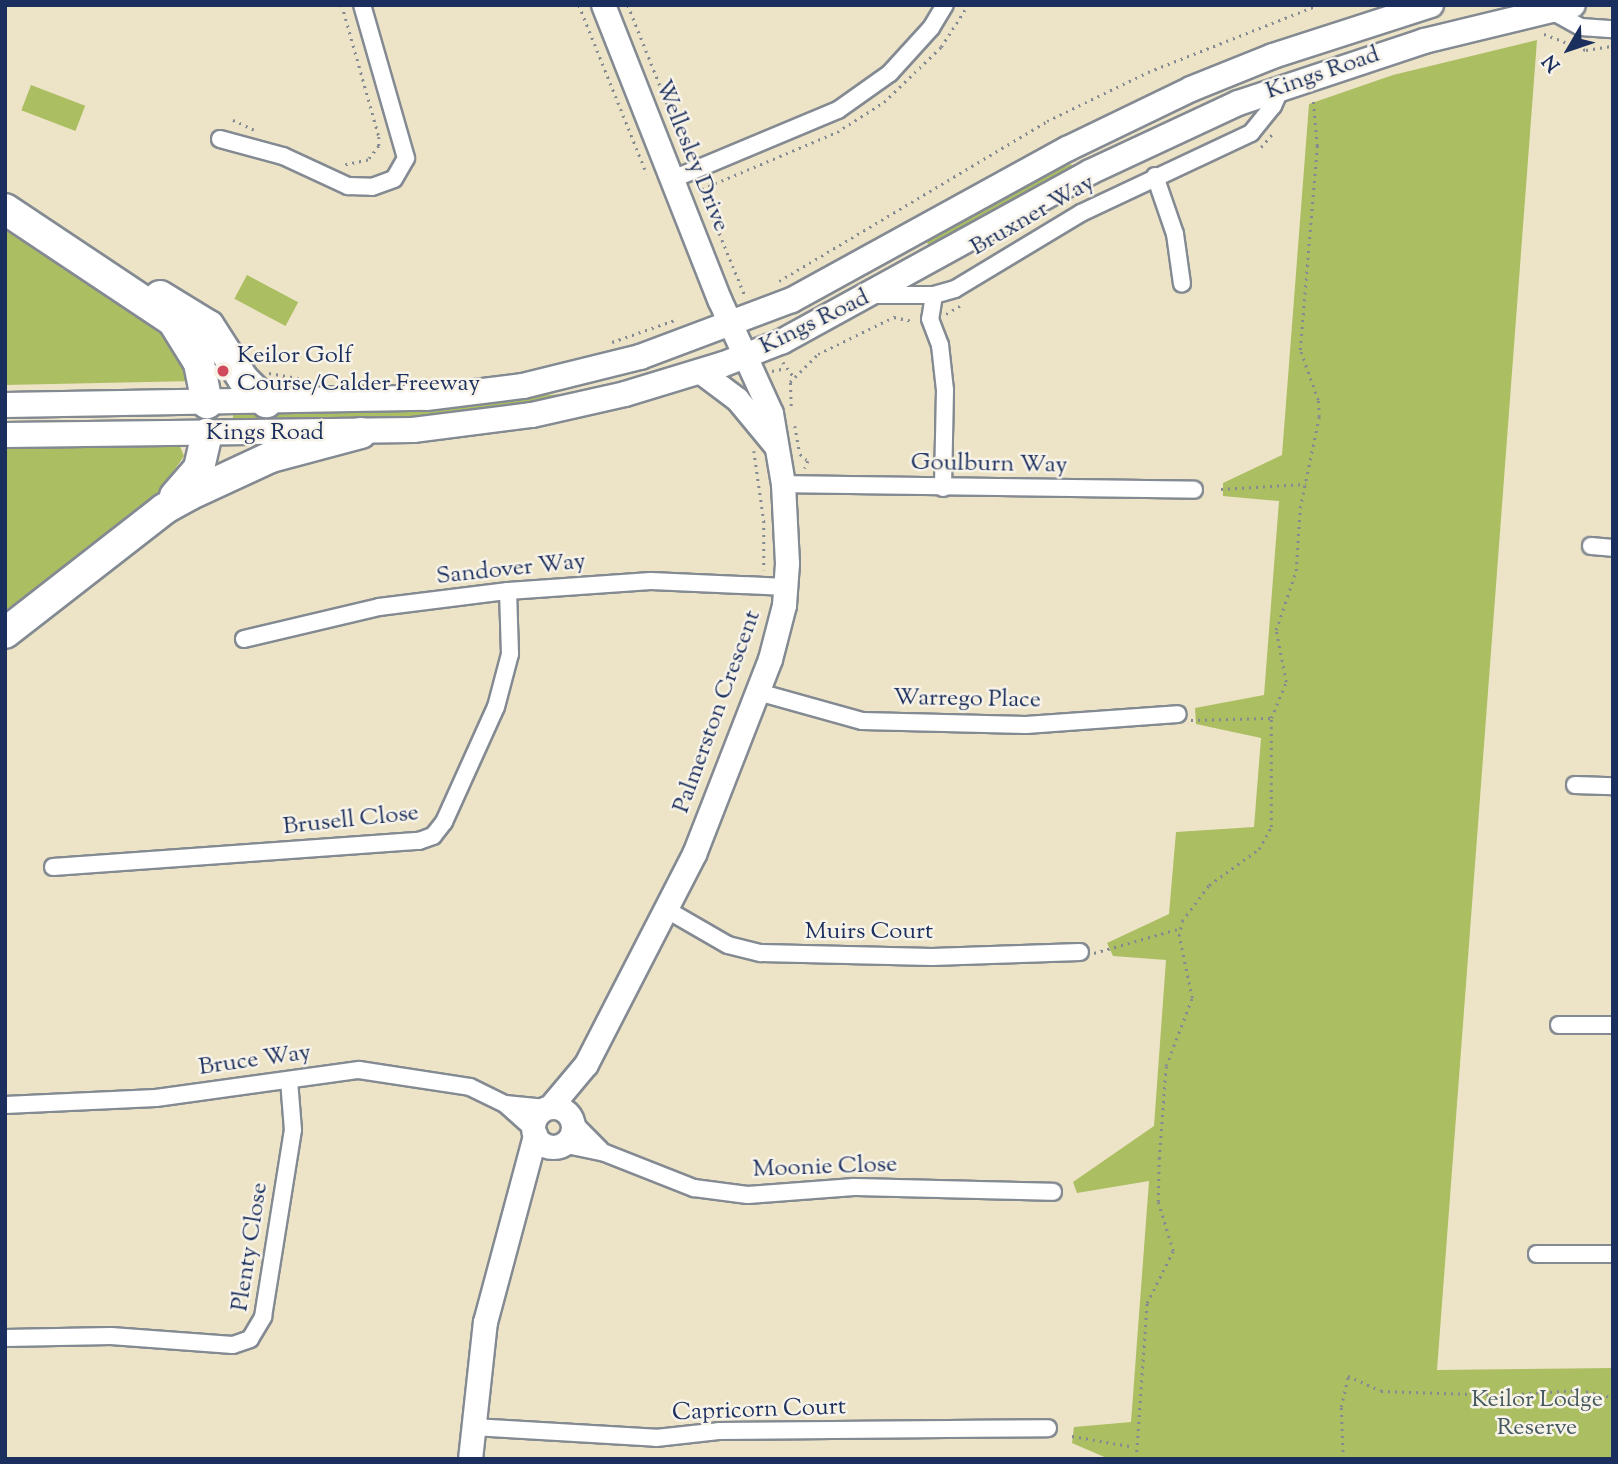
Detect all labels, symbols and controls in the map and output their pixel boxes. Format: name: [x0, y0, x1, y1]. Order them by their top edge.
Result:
north arrow: [1534, 14, 1604, 84]
street label: Kings Road: [1262, 41, 1384, 107]
text: N: [1537, 48, 1568, 77]
street label: Wellesley Drive: [647, 76, 735, 236]
street label: Bruxner Way: [966, 169, 1100, 263]
street label: Kings Road: [756, 284, 874, 362]
place label: Keilor Golf Course/Calder Freeway: [237, 343, 480, 399]
marker: Keilor Golf Course/Calder Freeway: [215, 363, 231, 379]
street label: Kings Road: [206, 420, 324, 448]
street label: Goulburn Way: [910, 449, 1068, 481]
street label: Sandover Way: [435, 548, 587, 592]
street label: Palmerston Crescent: [668, 607, 768, 817]
street label: Warrego Place: [893, 684, 1041, 716]
street label: Brusell Close: [282, 800, 420, 842]
street label: Muirs Court: [805, 919, 933, 947]
street label: Bruce Way: [197, 1039, 313, 1083]
street label: Moonie Close: [752, 1151, 898, 1185]
street label: Plenty Close: [227, 1181, 275, 1313]
park label: Keilor Lodge Reserve: [1471, 1387, 1603, 1443]
street label: Capricorn Court: [672, 1394, 846, 1428]

